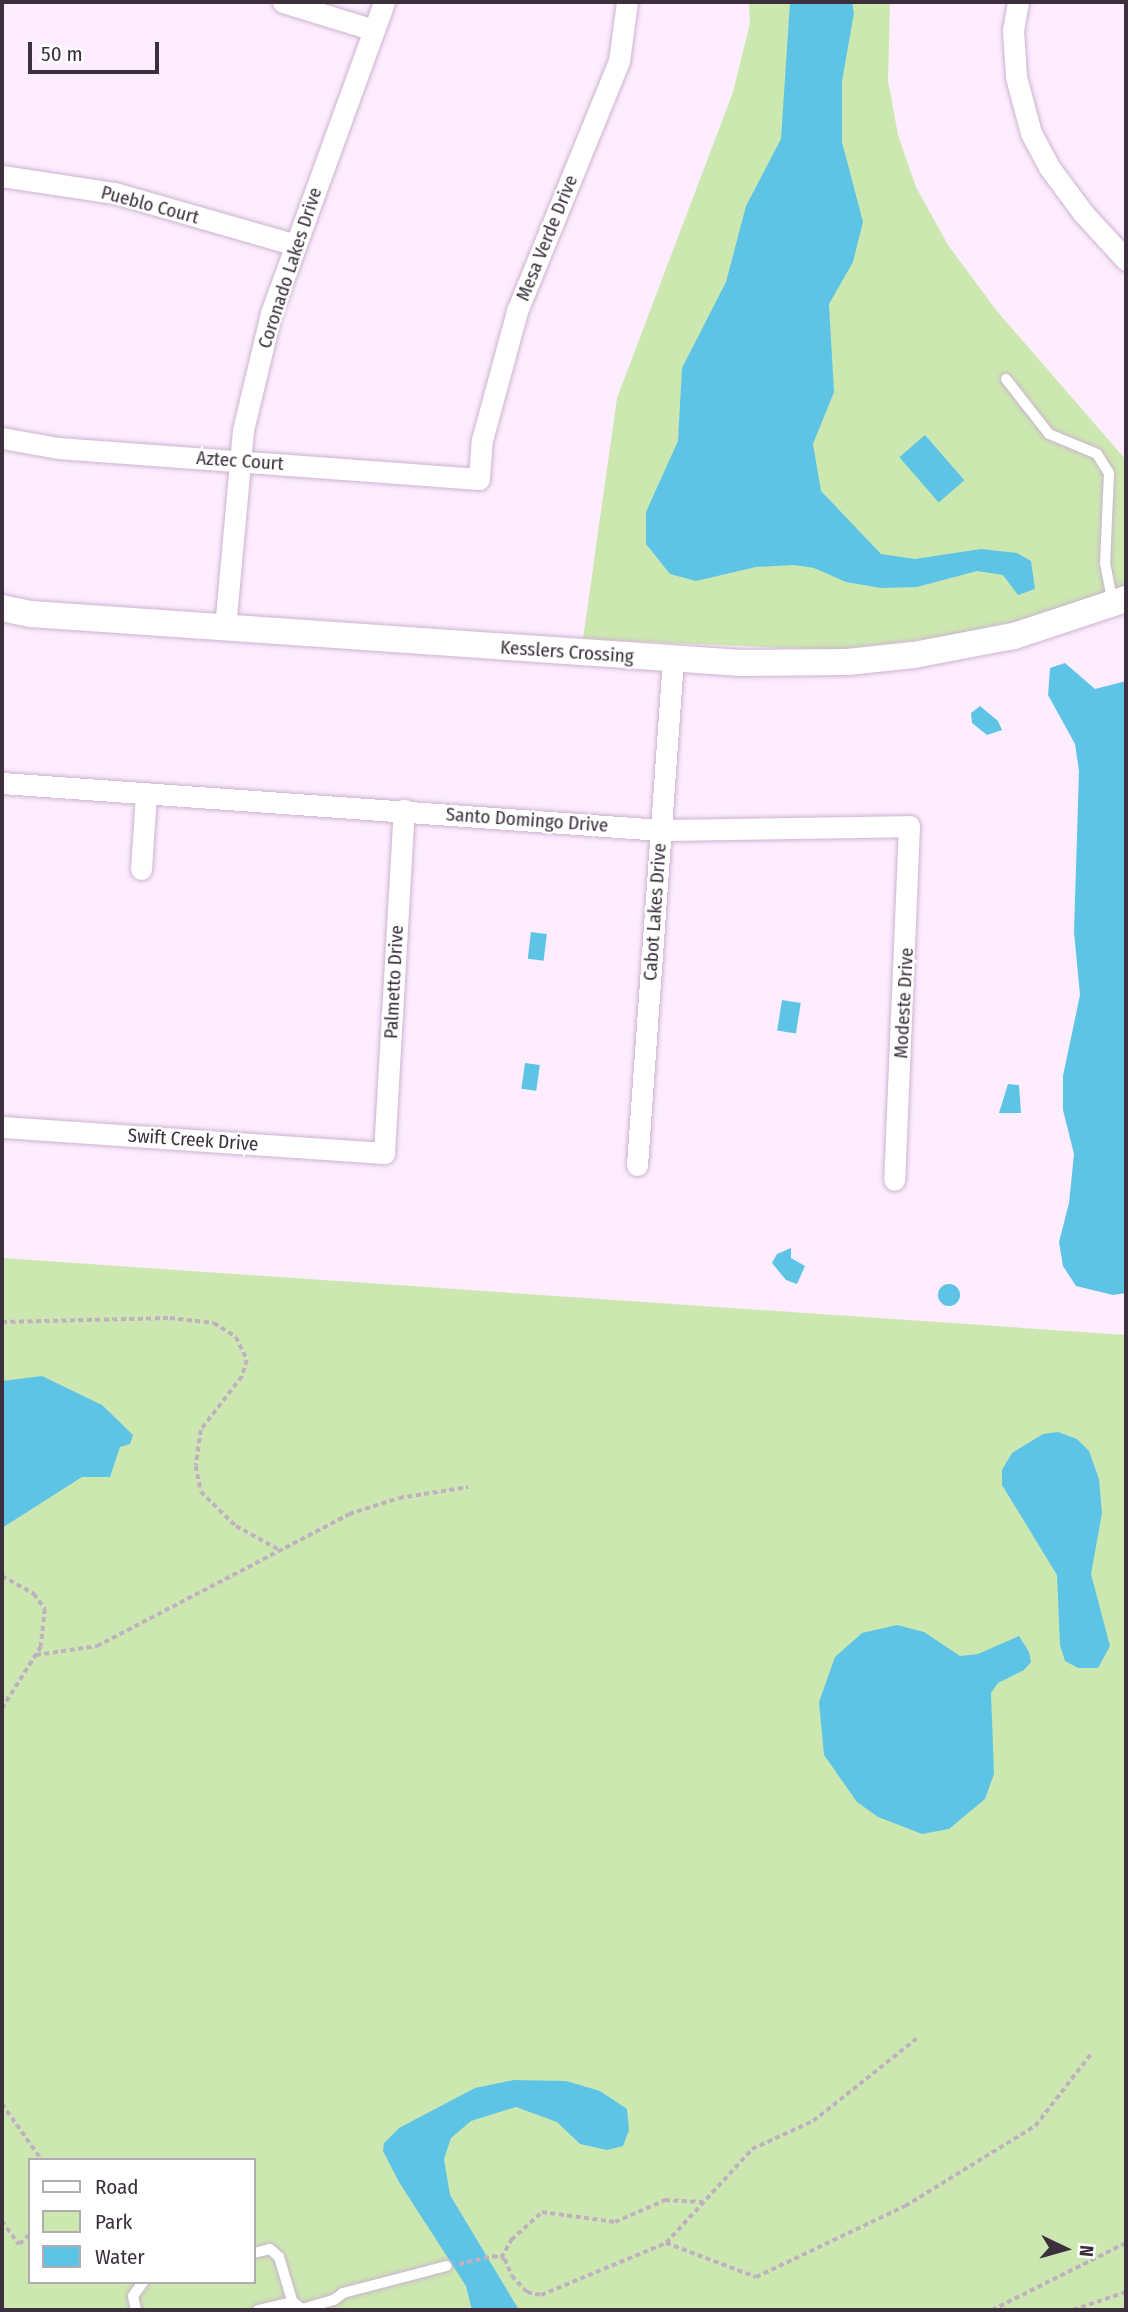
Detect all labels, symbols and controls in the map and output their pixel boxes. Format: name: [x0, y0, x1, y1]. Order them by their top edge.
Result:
scale bar: [32, 28, 163, 72]
text: 50 m: [41, 41, 83, 67]
street label: Mesa Verde Drive: [511, 172, 583, 304]
street label: Pueblo Court: [99, 181, 201, 229]
street label: Coronado Lakes Drive: [253, 185, 327, 351]
street label: Aztec Court: [196, 447, 284, 475]
street label: Kesslers Crossing: [500, 636, 634, 668]
street label: Santo Domingo Drive: [445, 803, 609, 837]
street label: Cabot Lakes Drive: [639, 842, 671, 982]
street label: Palmetto Drive: [380, 925, 408, 1039]
street label: Modeste Drive: [890, 947, 918, 1059]
street label: Swift Creek Drive: [127, 1124, 259, 1156]
legend: [28, 2158, 256, 2284]
text: Road: [95, 2174, 139, 2200]
text: Park: [95, 2209, 132, 2235]
north arrow: [1030, 2214, 1100, 2284]
text: Water: [95, 2244, 145, 2270]
text: N: [1074, 2244, 1098, 2258]

